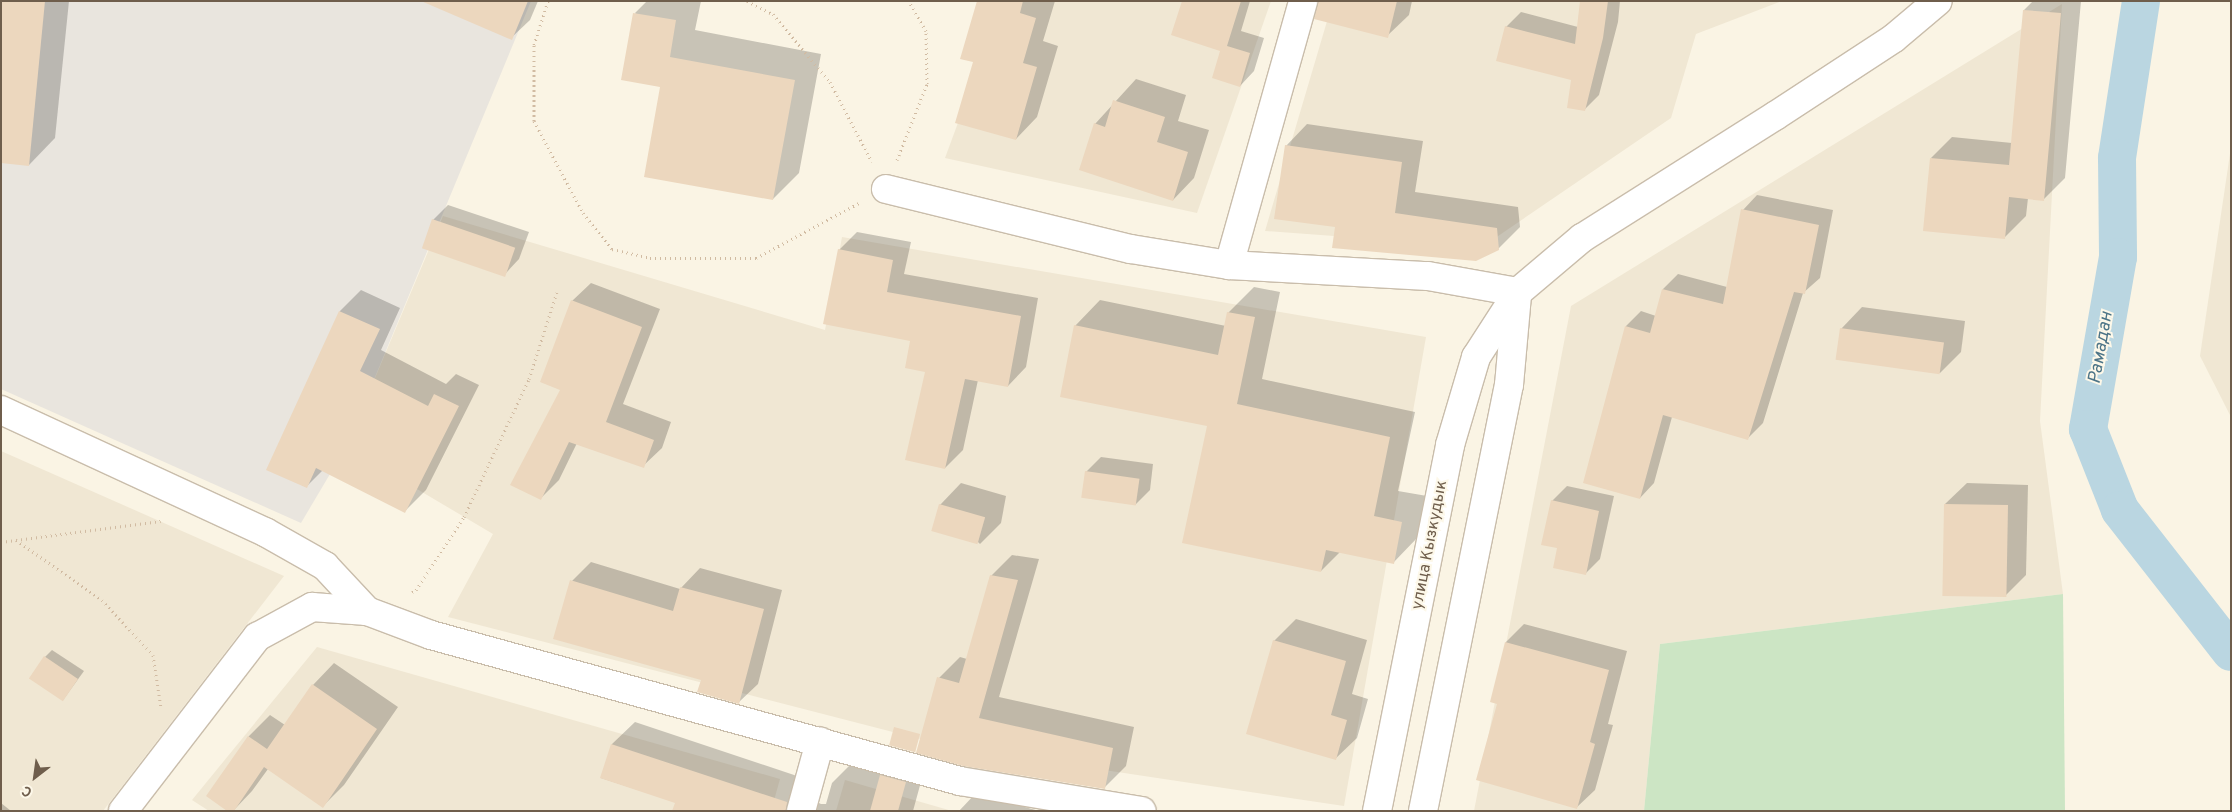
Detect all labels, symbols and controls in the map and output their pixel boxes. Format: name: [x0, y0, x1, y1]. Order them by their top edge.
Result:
water label: Рамадан: [2085, 310, 2119, 386]
street label: улица Кызкудык: [1408, 479, 1452, 611]
north arrow: [10, 752, 60, 802]
text: С: [19, 781, 35, 800]

